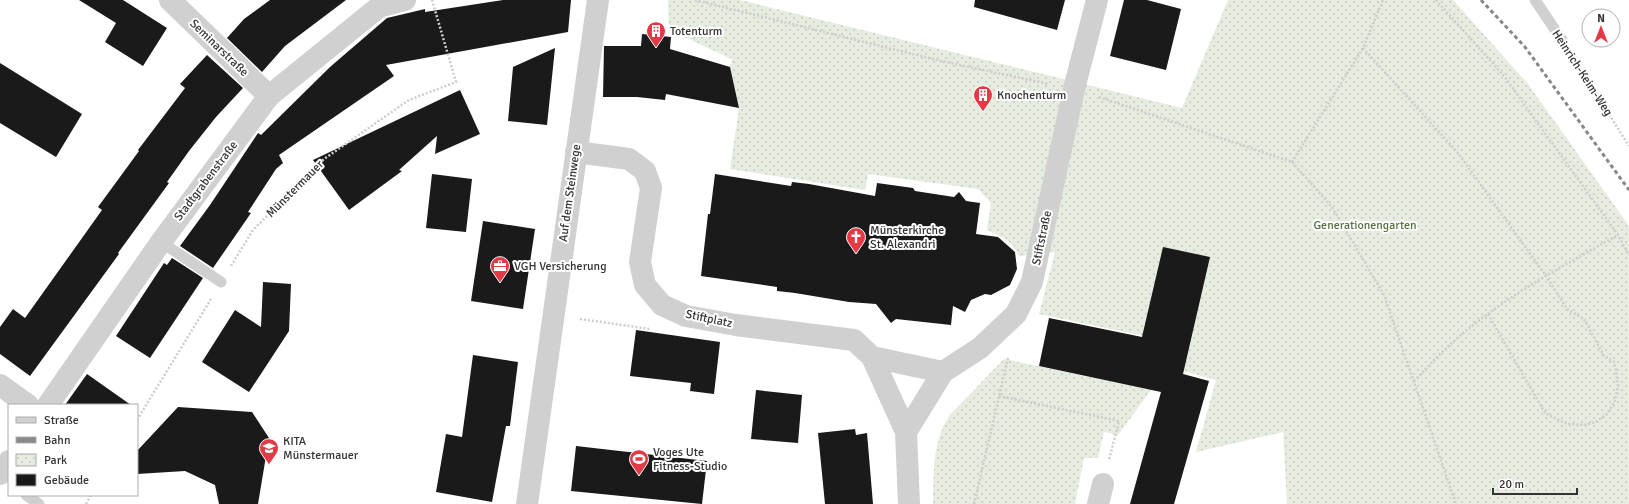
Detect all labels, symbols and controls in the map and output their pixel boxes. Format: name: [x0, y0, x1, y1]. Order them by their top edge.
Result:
north arrow: [1581, 8, 1621, 48]
text: N: [1597, 12, 1605, 25]
street label: Seminarstraße: [186, 16, 252, 80]
building icon: Totenturm: [645, 20, 667, 48]
place label: Totenturm: [670, 24, 722, 39]
street label: Heinrich-Keim-Weg: [1548, 27, 1616, 119]
building icon: Knochenturm: [972, 84, 994, 112]
place label: Knochenturm: [997, 88, 1066, 103]
street label: Stadtgrabenstraße: [171, 138, 241, 224]
street label: Auf dem Steinwege: [556, 143, 584, 243]
street label: Münstermauer: [263, 157, 327, 221]
street label: Stiftstraße: [1029, 209, 1055, 267]
park label: Generationengarten: [1313, 218, 1417, 233]
place label: Münsterkirche St. Alexandri: [870, 223, 944, 252]
church icon: Münsterkirche St. Alexandri: [845, 226, 867, 254]
office icon: VGH Versicherung: [489, 255, 511, 283]
place label: VGH Versicherung: [514, 259, 607, 274]
street label: Stiftplatz: [684, 307, 734, 331]
legend: [8, 404, 138, 496]
text: Straße: [44, 413, 79, 428]
text: Bahn: [44, 433, 70, 448]
place label: KITA Münstermauer: [283, 434, 359, 463]
school or university icon: KITA Münstermauer: [258, 437, 280, 465]
place label: Voges Ute Fitness-Studio: [653, 445, 727, 474]
sports icon: Voges Ute Fitness-Studio: [628, 448, 650, 476]
text: Park: [44, 453, 67, 468]
scale bar: [1493, 470, 1577, 496]
text: Gebäude: [44, 473, 89, 488]
text: 20 m: [1499, 477, 1524, 492]

